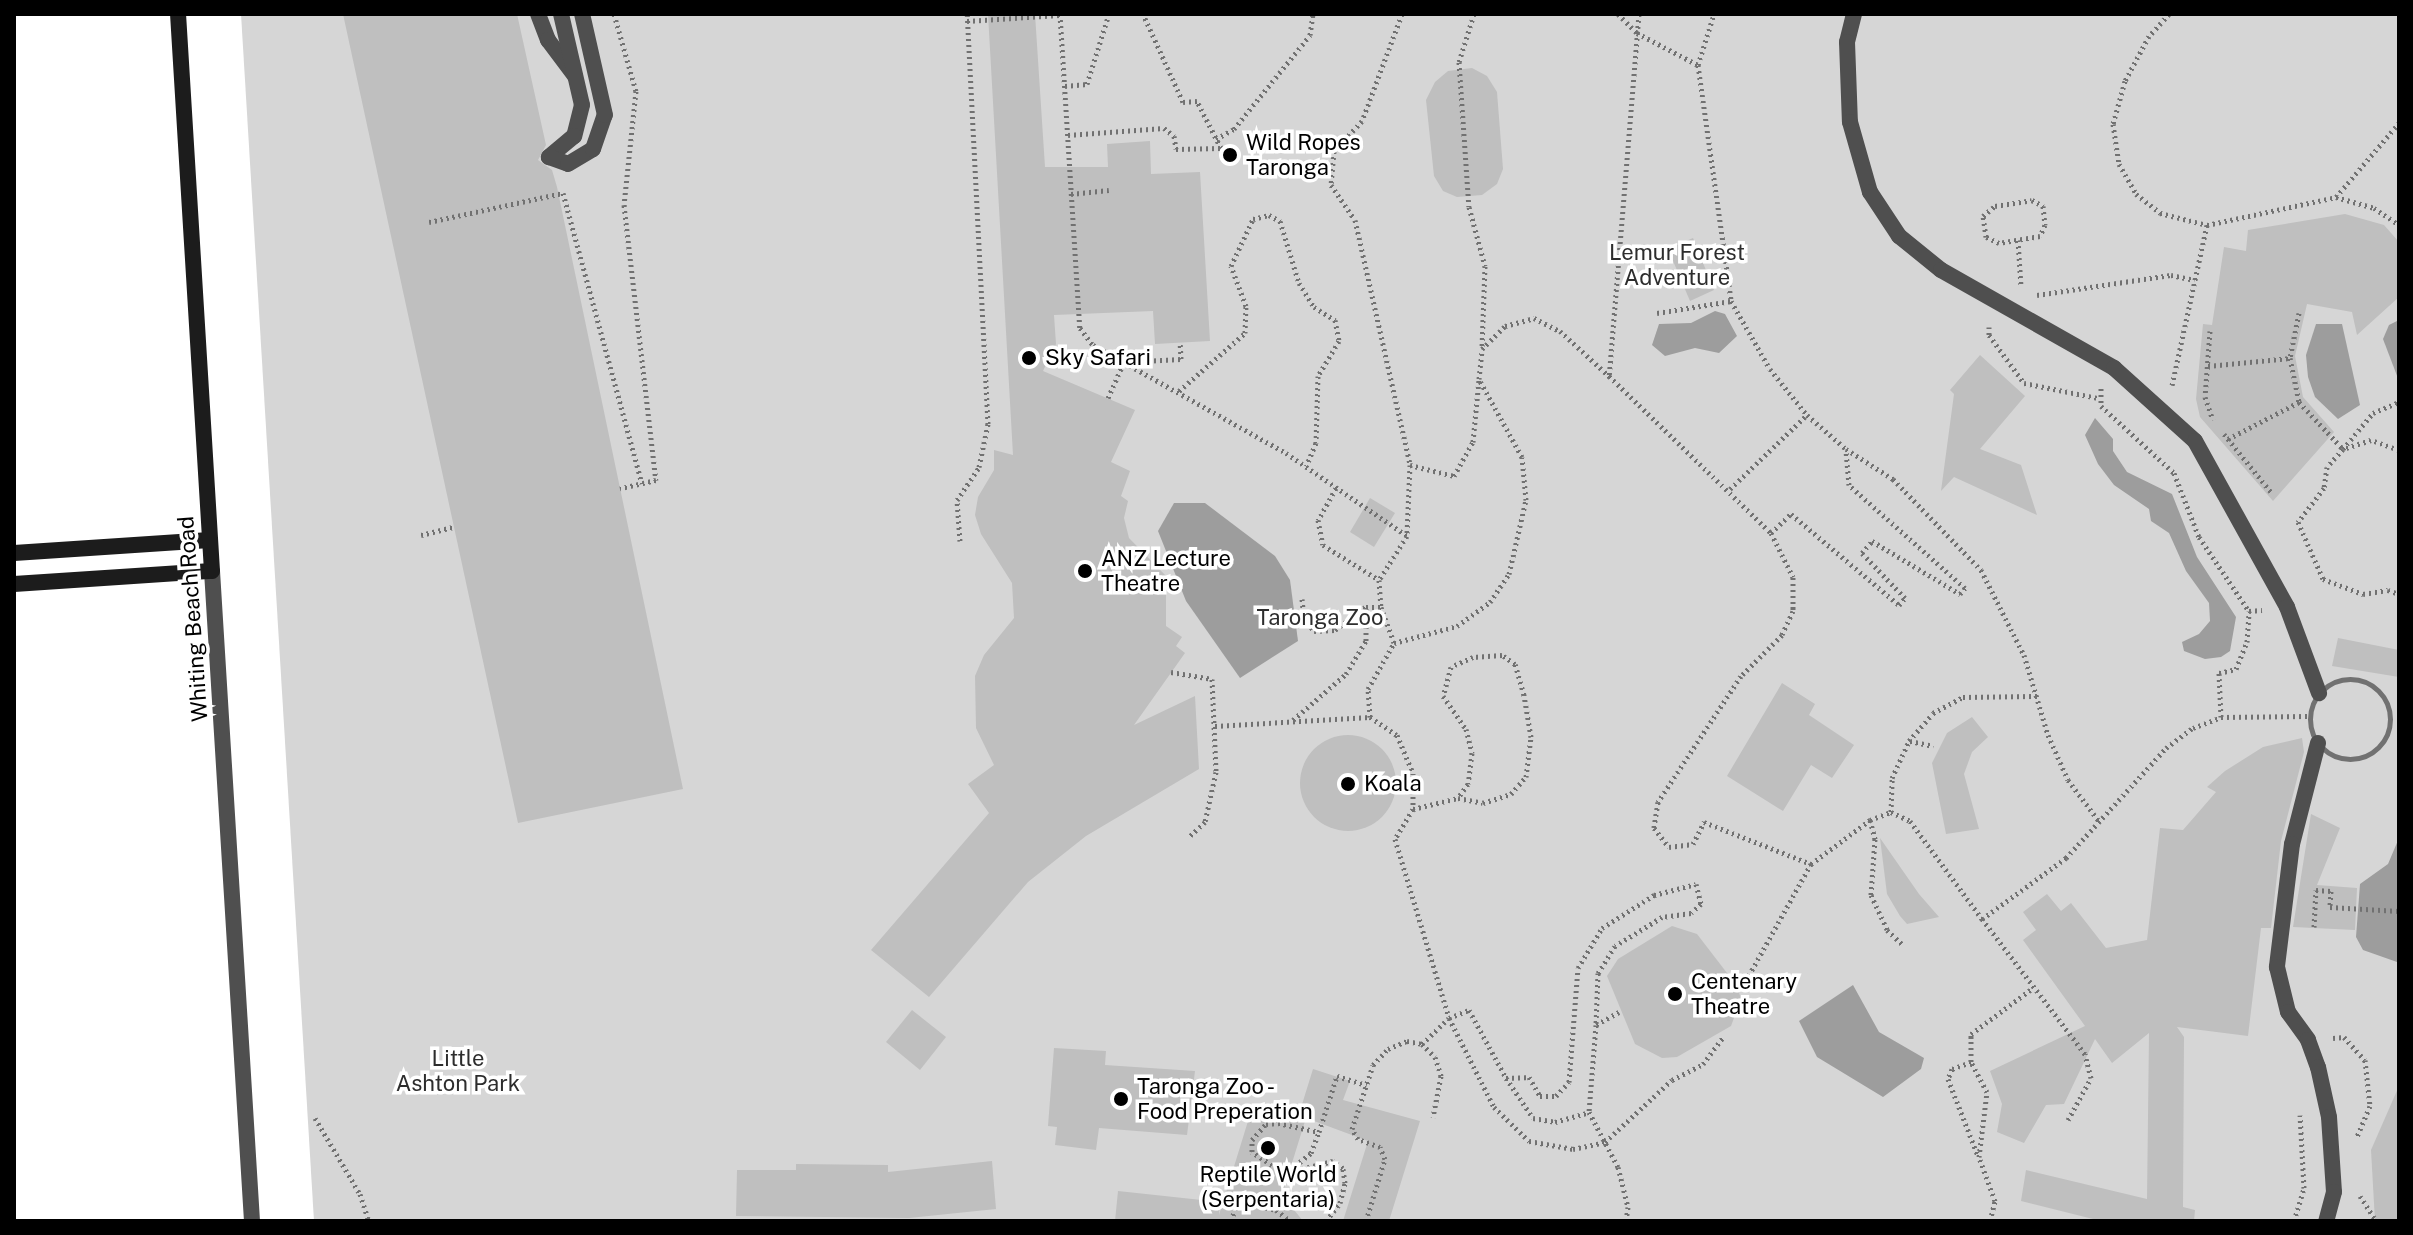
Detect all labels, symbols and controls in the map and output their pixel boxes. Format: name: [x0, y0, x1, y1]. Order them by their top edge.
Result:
place label: Wild Ropes Taronga: [1246, 129, 1361, 180]
marker: Wild Ropes Taronga: [1221, 146, 1239, 164]
park label: Lemur Forest Adventure: [1609, 239, 1745, 290]
place label: Sky Safari: [1045, 345, 1151, 371]
marker: Sky Safari: [1020, 349, 1038, 367]
street label: Whiting Beach Road: [173, 515, 213, 723]
place label: ANZ Lecture Theatre: [1101, 545, 1231, 596]
marker: ANZ Lecture Theatre: [1076, 562, 1094, 580]
park label: Taronga Zoo: [1257, 605, 1383, 631]
place label: Koala: [1364, 771, 1422, 797]
marker: Koala: [1339, 775, 1357, 793]
place label: Centenary Theatre: [1691, 968, 1797, 1020]
marker: Centenary Theatre: [1666, 985, 1684, 1003]
park label: Little Ashton Park: [396, 1045, 520, 1096]
place label: Taronga Zoo - Food Preperation: [1137, 1073, 1313, 1124]
marker: Taronga Zoo - Food Preperation: [1112, 1090, 1130, 1108]
marker: Reptile World (Serpentaria): [1259, 1139, 1277, 1157]
place label: Reptile World (Serpentaria): [1199, 1161, 1337, 1212]

